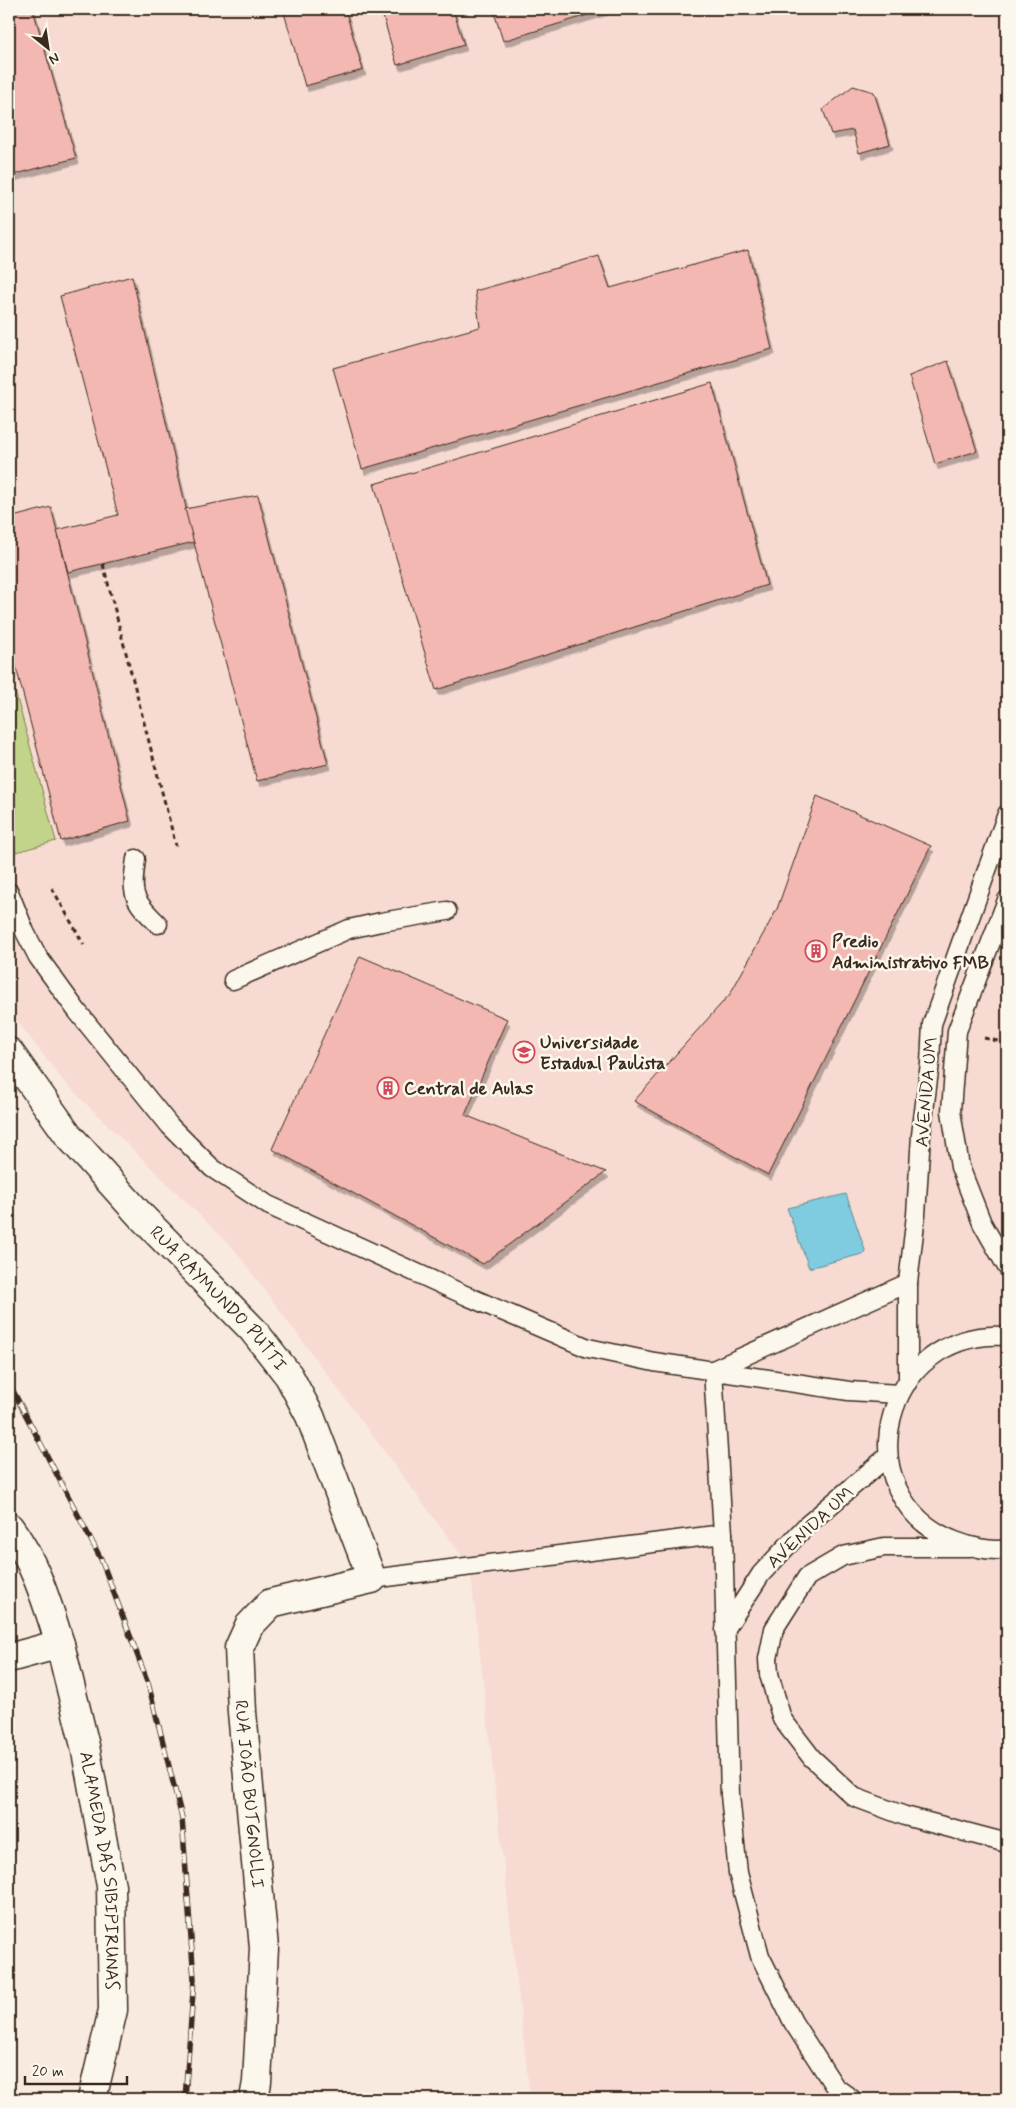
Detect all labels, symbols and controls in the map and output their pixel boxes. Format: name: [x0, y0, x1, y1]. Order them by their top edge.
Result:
north arrow: [22, 22, 72, 72]
text: N: [45, 48, 63, 69]
place label: Predio Administrativo FMB: [832, 930, 990, 975]
building icon: Predio Administrativo FMB: [804, 939, 828, 963]
place label: Universidade Estadual Paulista: [540, 1031, 666, 1076]
street label: AVENIDA UM: [910, 1036, 944, 1148]
school or university icon: Universidade Estadual Paulista: [512, 1040, 536, 1064]
building icon: Central de Aulas: [376, 1076, 400, 1100]
place label: Central de Aulas: [404, 1077, 533, 1101]
street label: RUA RAYMUNDO PUTTI: [144, 1221, 292, 1377]
street label: AVENIDA UM: [762, 1481, 859, 1574]
street label: RUA JOÃO BUTGNOLLI: [228, 1699, 269, 1889]
street label: ALAMEDA DAS SIBIPIRUNAS: [73, 1749, 124, 1990]
scale bar: [25, 2053, 128, 2085]
text: 20 m: [32, 2062, 64, 2082]

